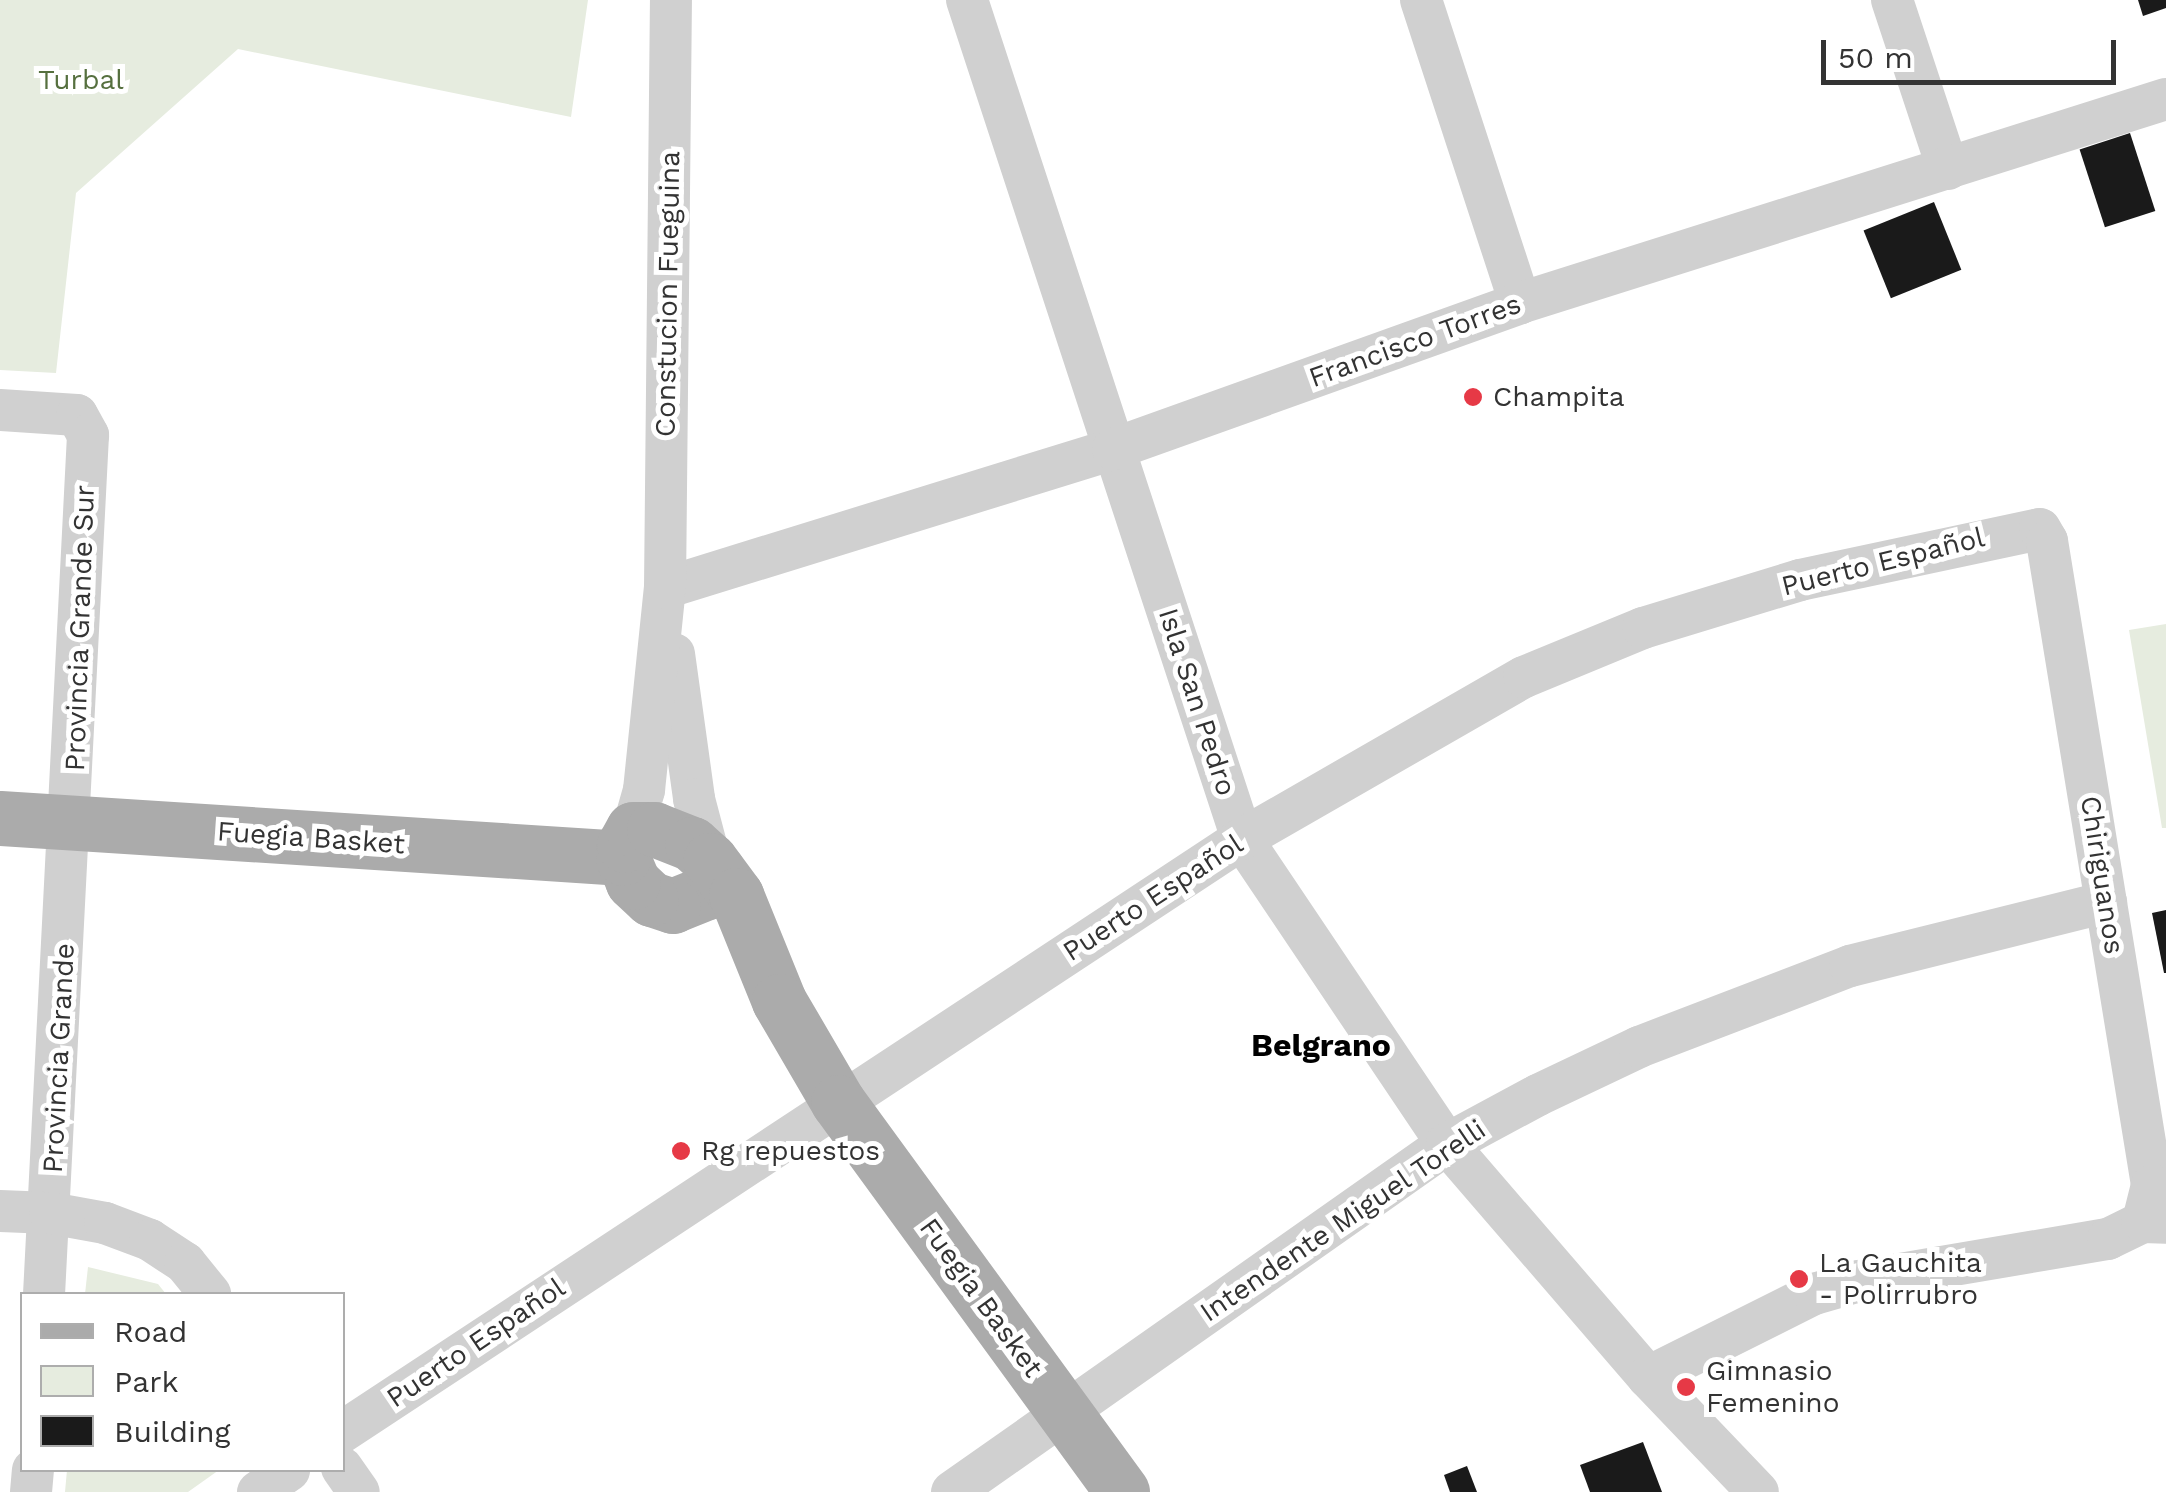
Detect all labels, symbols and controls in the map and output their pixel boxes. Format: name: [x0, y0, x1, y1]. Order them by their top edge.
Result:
scale bar: [1826, 20, 2121, 82]
text: 50 m: [1838, 40, 1913, 75]
park label: Turbal: [38, 63, 124, 97]
street label: Constucion Fueguina: [649, 151, 687, 437]
street label: Francisco Torres: [1304, 287, 1526, 395]
place label: Champita: [1493, 380, 1625, 414]
marker: Champita: [1462, 386, 1484, 408]
street label: Provincia Grande Sur: [58, 484, 102, 772]
street label: Puerto Español: [1778, 521, 1988, 603]
street label: Isla San Pedro: [1151, 604, 1243, 800]
street label: Chiriguanos: [2073, 793, 2131, 957]
street label: Fuegia Basket: [216, 815, 406, 861]
street label: Puerto Español: [1057, 827, 1249, 969]
street label: Provincia Grande: [36, 942, 82, 1174]
district label: Belgrano: [1251, 1026, 1391, 1064]
street label: Intendente Miguel Torelli: [1193, 1112, 1493, 1330]
place label: Rg repuestos: [701, 1134, 880, 1168]
marker: Rg repuestos: [670, 1140, 692, 1162]
street label: Fuegia Basket: [912, 1212, 1050, 1384]
place label: La Gauchita - Polirrubro: [1819, 1246, 1983, 1312]
marker: La Gauchita - Polirrubro: [1788, 1268, 1810, 1290]
street label: Puerto Español: [380, 1271, 572, 1415]
legend: [20, 1292, 345, 1472]
text: Road: [114, 1314, 187, 1349]
place label: Gimnasio Femenino: [1706, 1354, 1839, 1420]
text: Park: [114, 1364, 179, 1399]
marker: Gimnasio Femenino: [1675, 1376, 1697, 1398]
text: Building: [114, 1414, 231, 1449]

